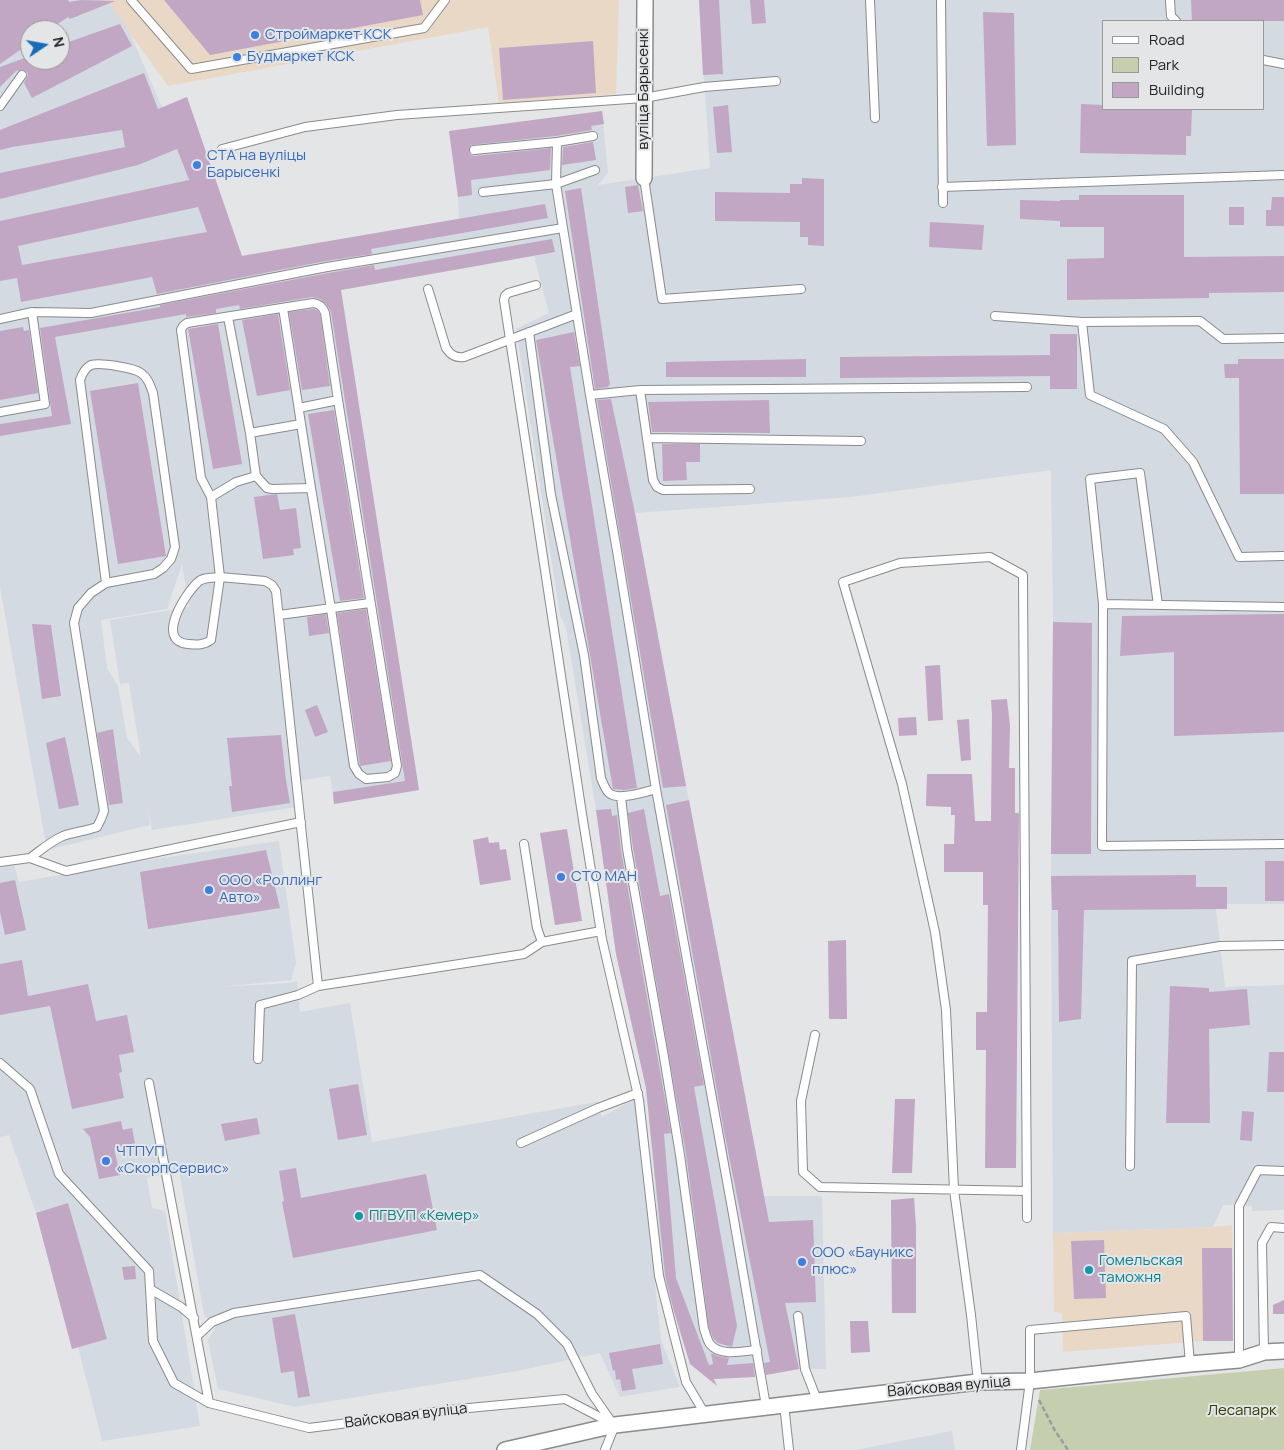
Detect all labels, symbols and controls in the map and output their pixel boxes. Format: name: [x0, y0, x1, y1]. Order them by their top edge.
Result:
north arrow: [20, 20, 70, 70]
legend: [1102, 20, 1264, 110]
place label: Строймаркет КСК: [265, 26, 392, 44]
street label: вуліца Барысенкі: [635, 28, 653, 150]
marker: Строймаркет КСК: [249, 29, 261, 41]
text: Road: [1149, 29, 1185, 50]
text: N: [49, 35, 70, 49]
place label: Будмаркет КСК: [247, 48, 355, 66]
marker: Будмаркет КСК: [231, 51, 243, 63]
text: Park: [1149, 54, 1179, 75]
text: Building: [1149, 79, 1204, 100]
place label: СТА на вуліцы Барысенкі: [207, 147, 306, 182]
marker: СТА на вуліцы Барысенкі: [191, 159, 203, 171]
place label: СТО МАН: [571, 868, 637, 886]
marker: СТО МАН: [555, 871, 567, 883]
place label: ООО «Роллинг Авто»: [219, 872, 322, 907]
marker: ООО «Роллинг Авто»: [203, 884, 215, 896]
place label: ЧТПУП «СкорпСервис»: [116, 1143, 230, 1178]
marker: ЧТПУП «СкорпСервис»: [100, 1155, 112, 1167]
place label: ПГВУП «Кемер»: [369, 1207, 480, 1225]
marker: ПГВУП «Кемер»: [353, 1210, 365, 1222]
place label: ООО «Бауникс плюс»: [812, 1244, 913, 1279]
place label: Гомельская таможня: [1099, 1252, 1183, 1287]
marker: ООО «Бауникс плюс»: [796, 1256, 808, 1268]
marker: Гомельская таможня: [1083, 1264, 1095, 1276]
street label: Вайсковая вуліца: [887, 1373, 1011, 1401]
street label: Вайсковая вуліца: [344, 1400, 468, 1432]
park label: Лесапарк: [1207, 1402, 1277, 1420]

